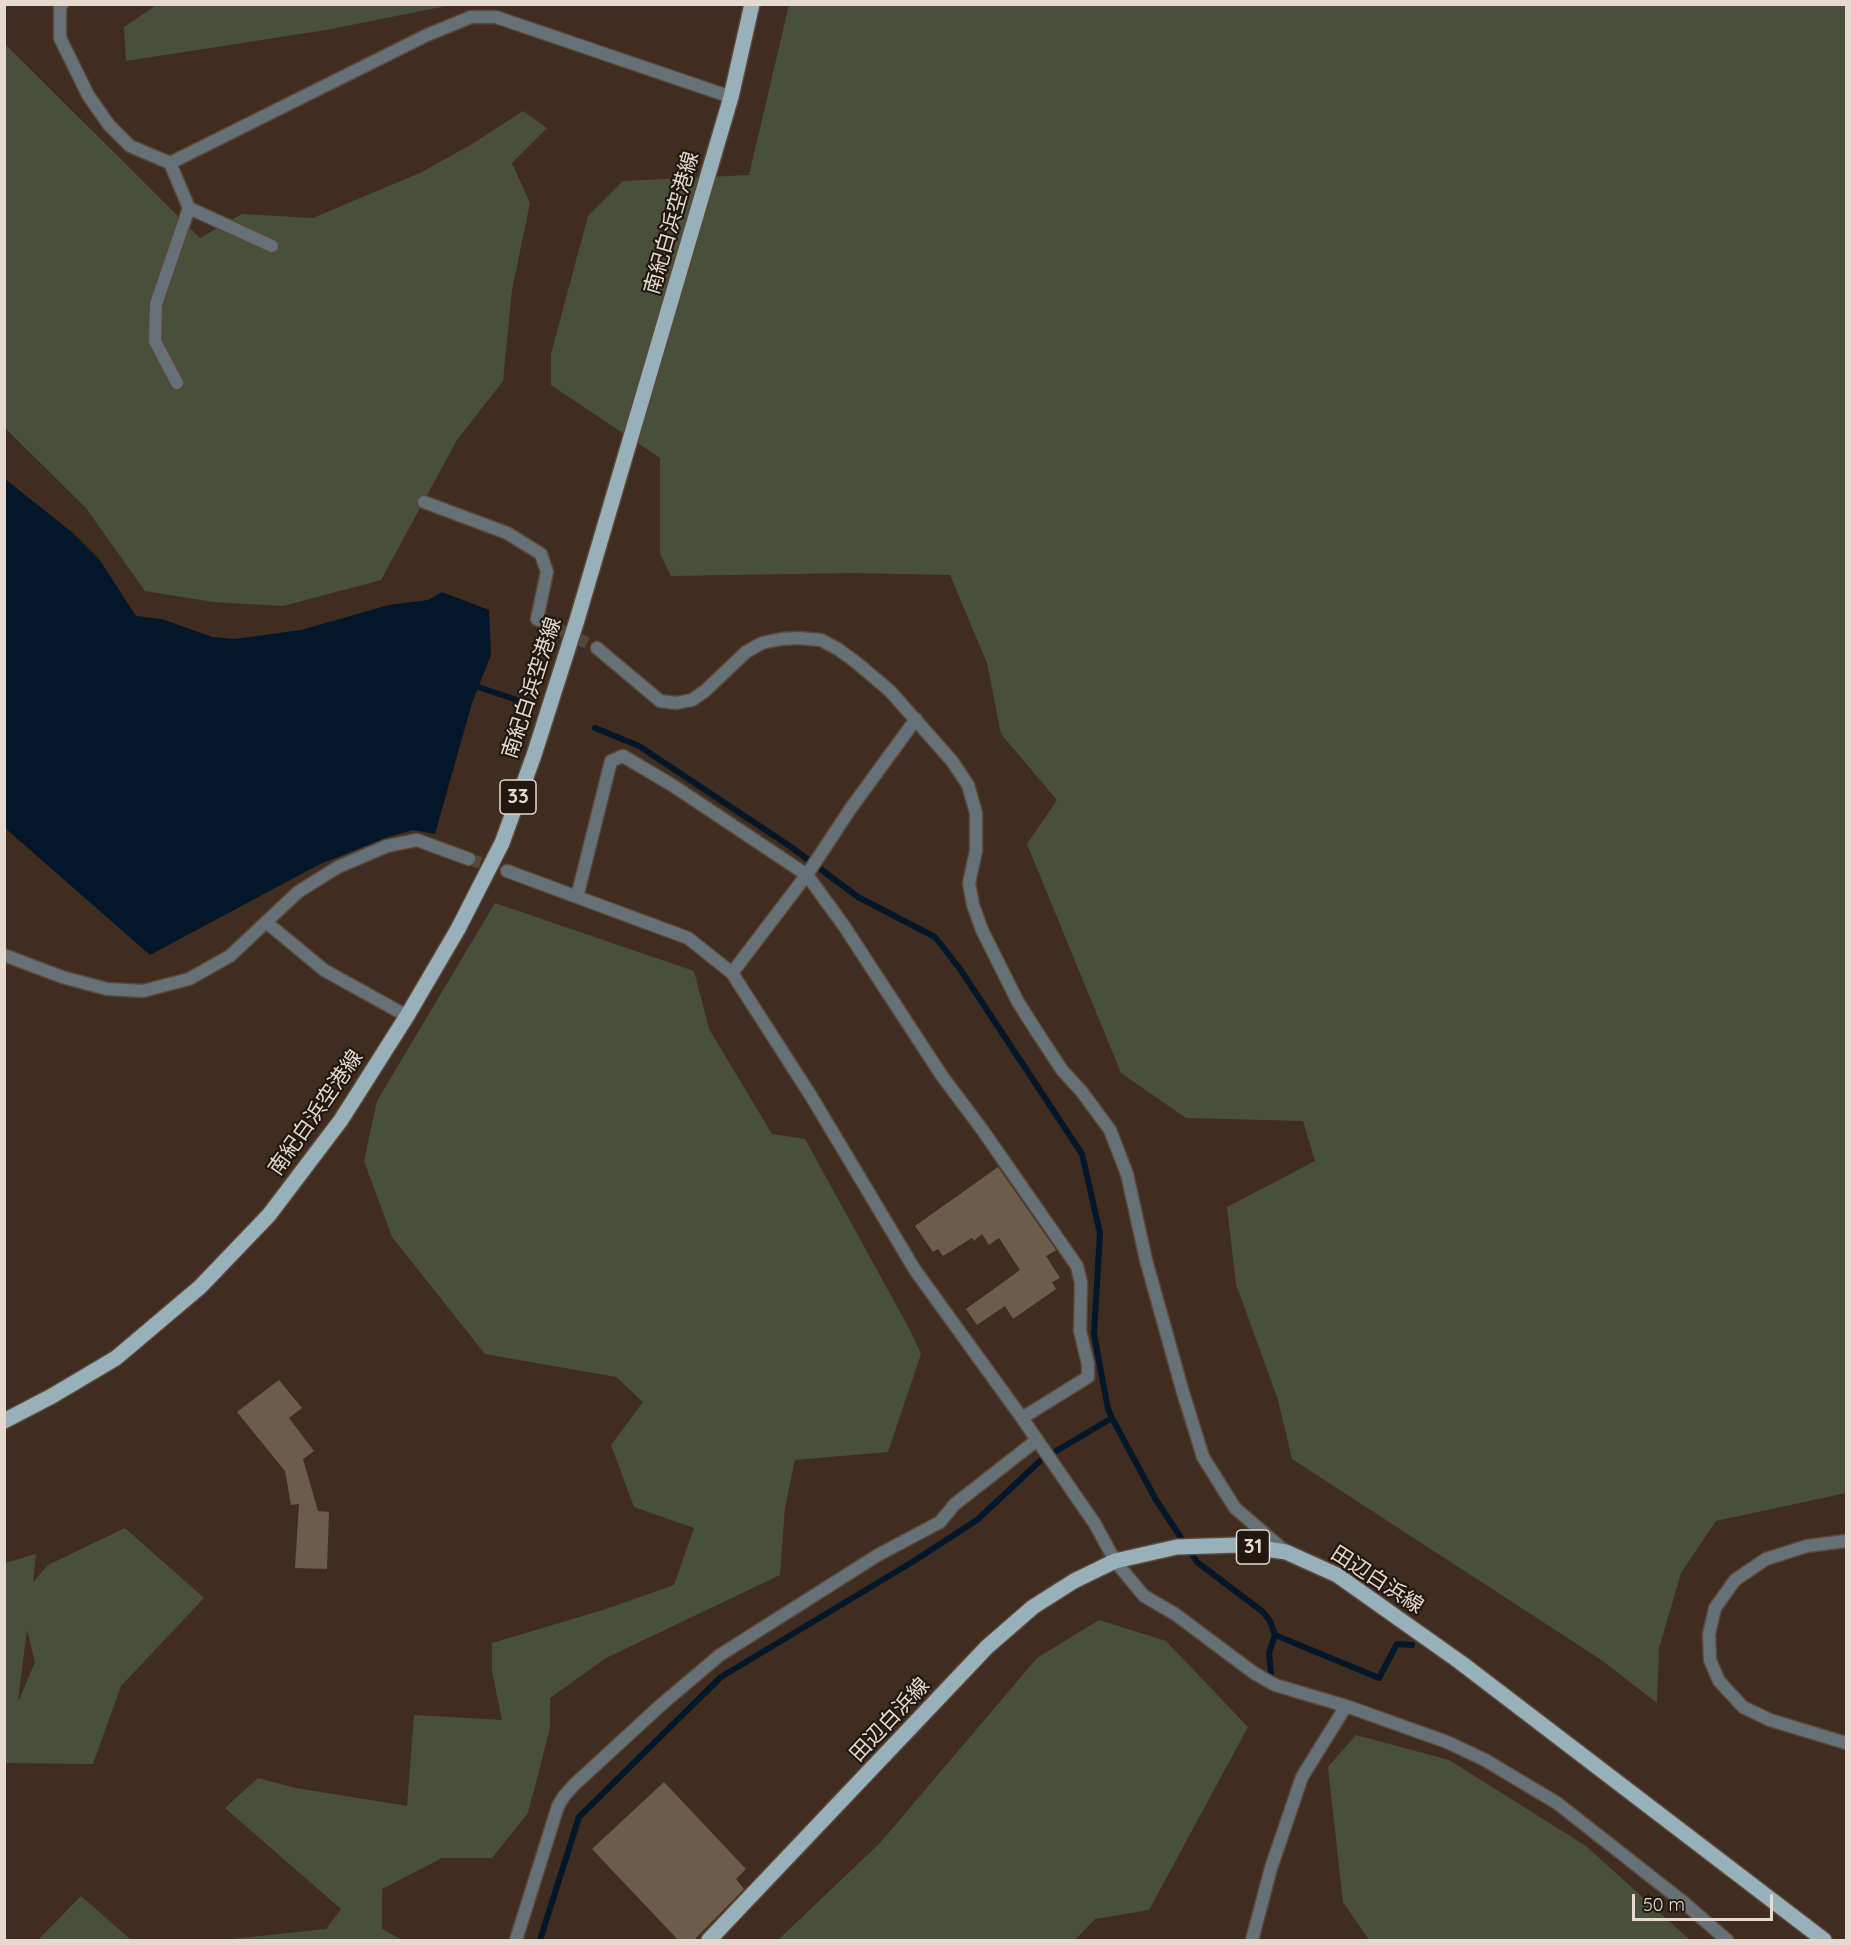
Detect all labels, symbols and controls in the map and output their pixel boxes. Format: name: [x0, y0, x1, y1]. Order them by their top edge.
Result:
street label: 南紀白浜空港線: [640, 149, 704, 297]
street label: 南紀白浜空港線: [497, 614, 567, 762]
road number: 33: [500, 780, 536, 814]
street label: 南紀白浜空港線: [264, 1046, 368, 1180]
road number: 31: [1236, 1530, 1270, 1564]
street label: 田辺白浜線: [1326, 1541, 1428, 1619]
street label: 田辺白浜線: [845, 1673, 935, 1767]
scale bar: [1635, 1882, 1776, 1920]
text: 50 m: [1643, 1893, 1685, 1916]

